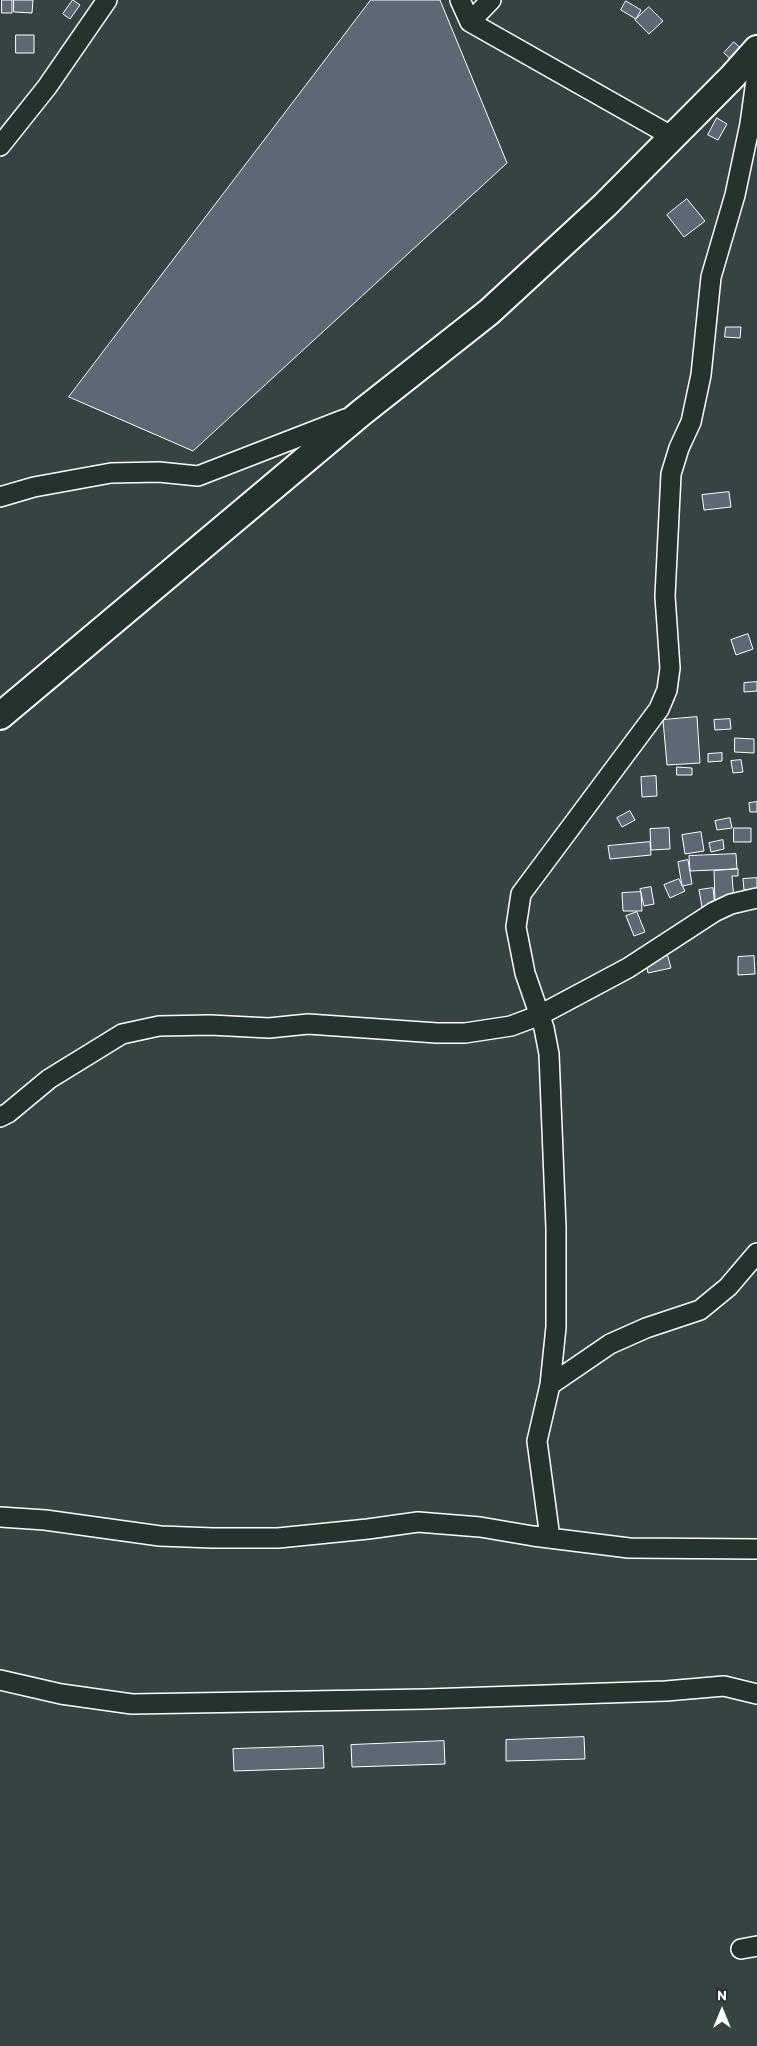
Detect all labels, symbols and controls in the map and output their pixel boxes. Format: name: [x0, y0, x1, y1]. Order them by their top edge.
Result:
north arrow: [697, 1986, 747, 2036]
text: N: [717, 1987, 727, 2004]

